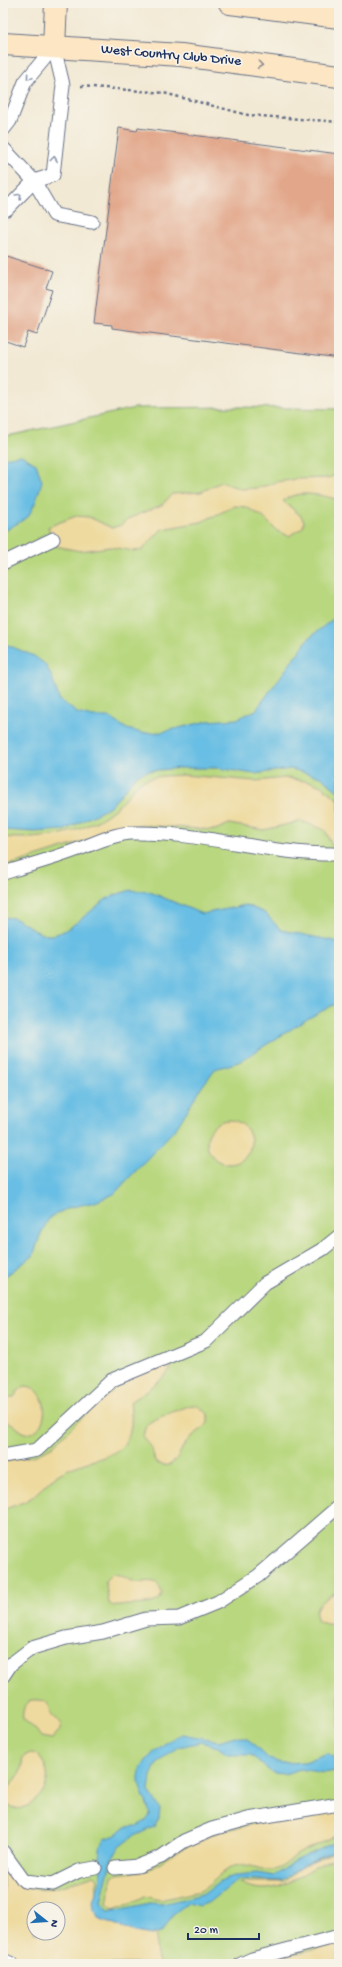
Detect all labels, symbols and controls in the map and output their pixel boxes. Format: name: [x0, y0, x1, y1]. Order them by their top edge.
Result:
street label: West Country Club Drive: [100, 41, 243, 71]
one-way arrow: [257, 60, 263, 69]
one-way arrow: [27, 72, 34, 79]
one-way arrow: [50, 156, 59, 162]
one-way arrow: [14, 193, 22, 201]
north arrow: [26, 1901, 66, 1941]
scale bar: [188, 1915, 259, 1941]
text: N: [47, 1918, 60, 1929]
text: 20 m: [194, 1924, 219, 1938]

